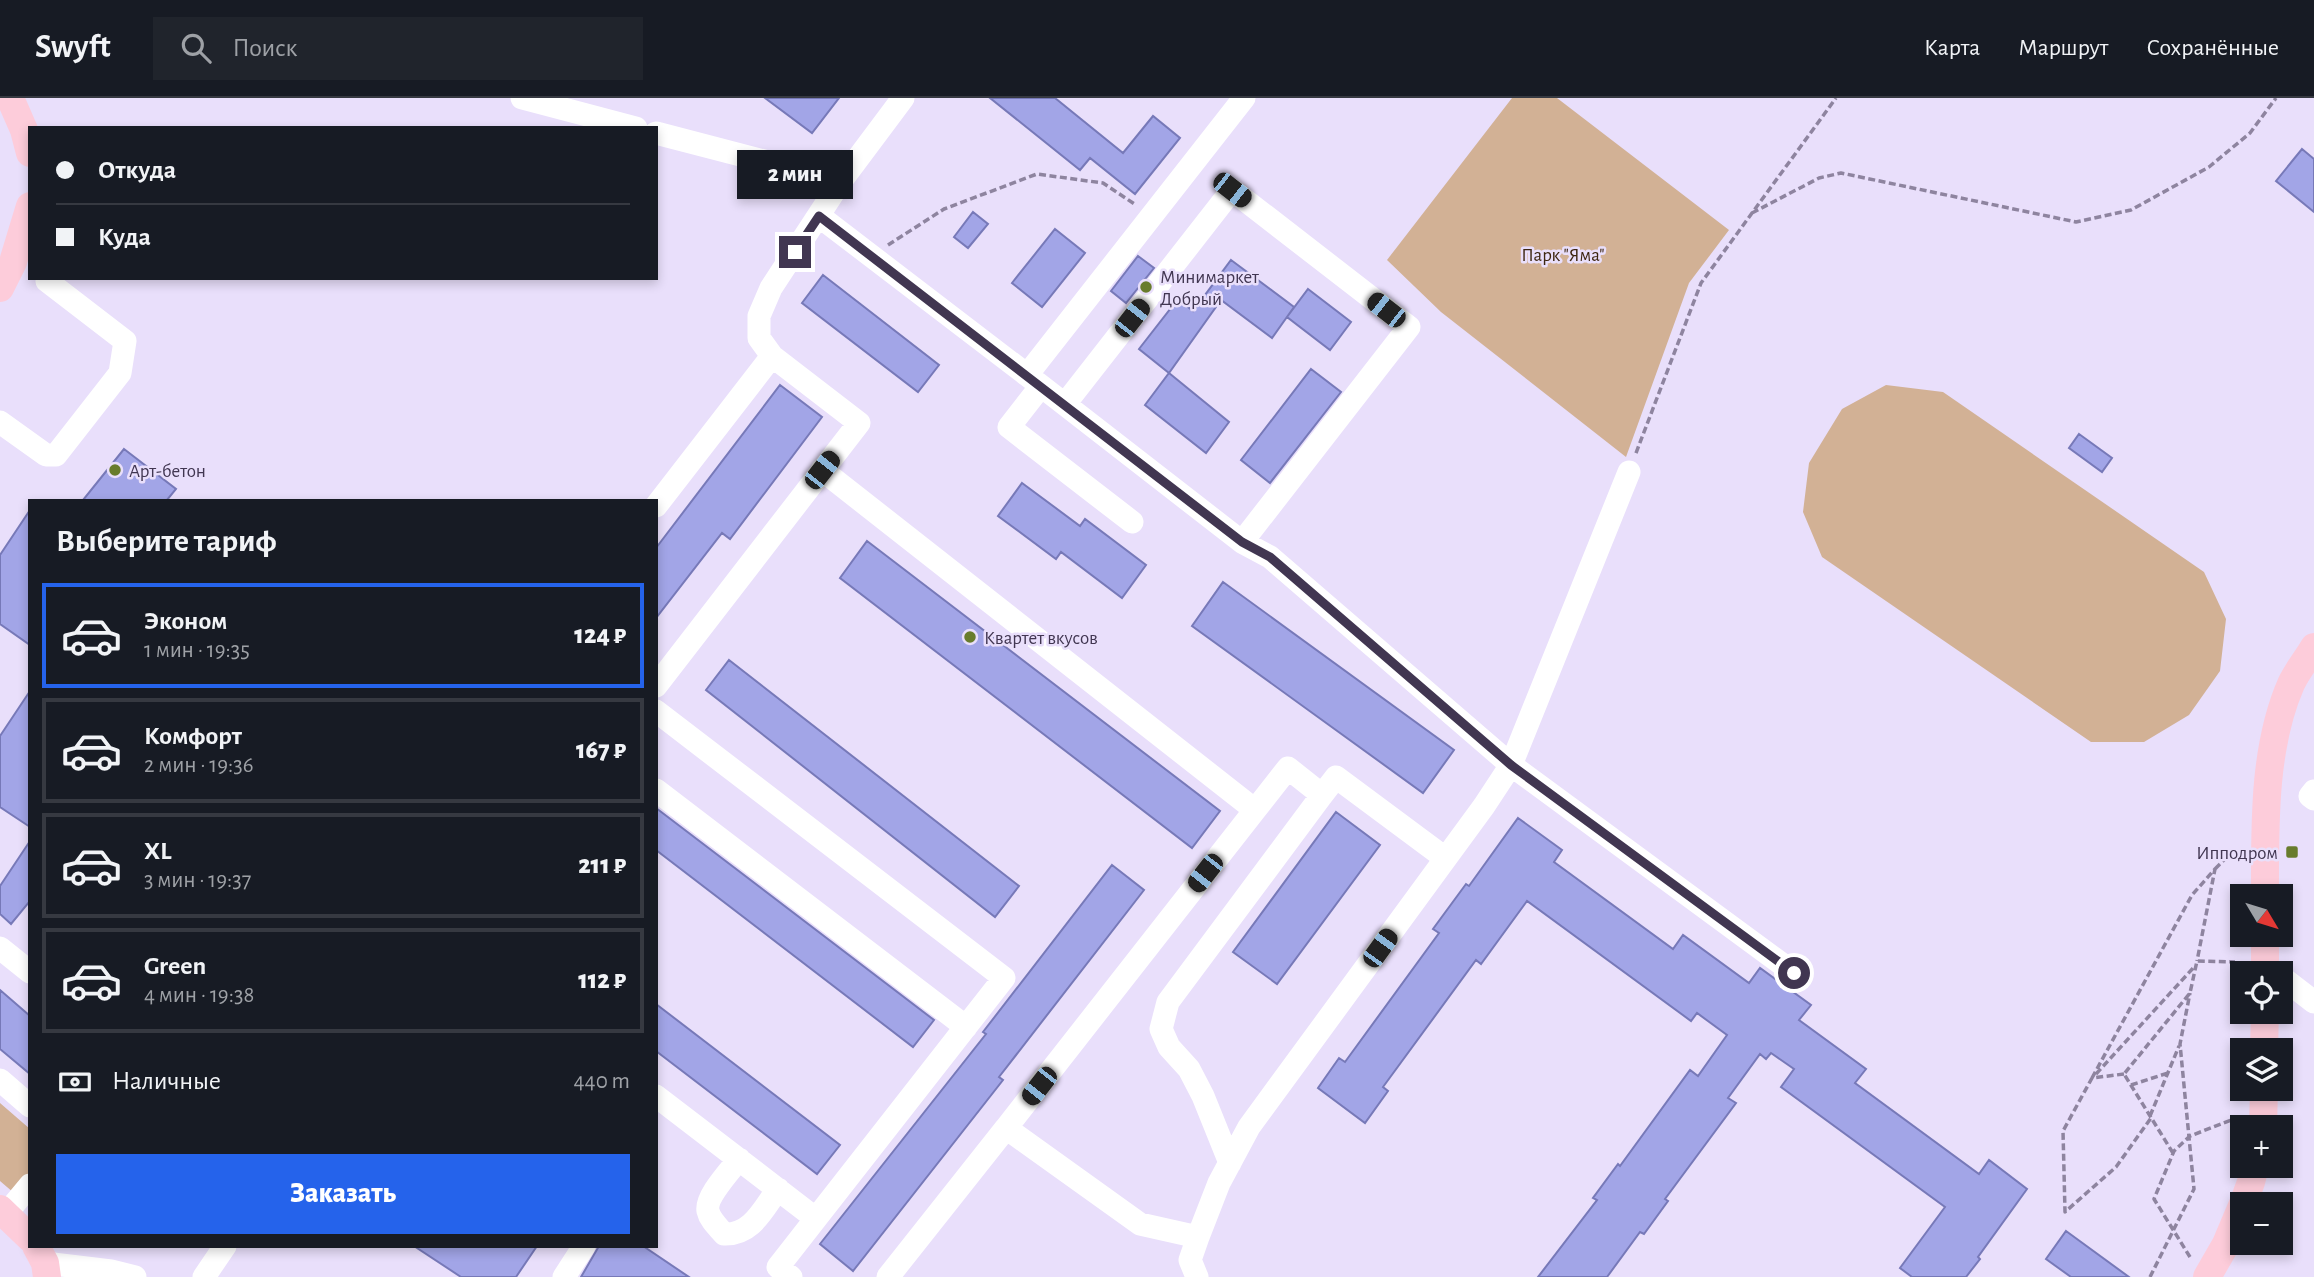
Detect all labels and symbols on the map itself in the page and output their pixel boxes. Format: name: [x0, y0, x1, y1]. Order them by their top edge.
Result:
callout: 2 мин: [737, 150, 853, 200]
car: [1209, 169, 1256, 211]
route end: [779, 236, 811, 268]
park label: Парк "Яма": [1521, 246, 1605, 265]
place label: Минимаркет Добрый: [1160, 268, 1259, 309]
marker: Минимаркет Добрый: [1138, 279, 1154, 295]
car: [1363, 289, 1410, 331]
car: [1111, 295, 1154, 341]
car: [801, 447, 844, 493]
marker: Арт-бетон: [107, 462, 123, 478]
place label: Арт-бетон: [129, 462, 206, 481]
marker: Квартет вкусов: [962, 629, 978, 645]
place label: Квартет вкусов: [984, 629, 1098, 648]
place label: Ипподром: [2196, 844, 2278, 863]
marker: Ипподром: [2284, 844, 2300, 860]
car: [1184, 850, 1227, 896]
north arrow: [2230, 884, 2292, 947]
car: [1360, 925, 1401, 971]
route start: [1778, 957, 1810, 989]
car: [1018, 1063, 1061, 1109]

